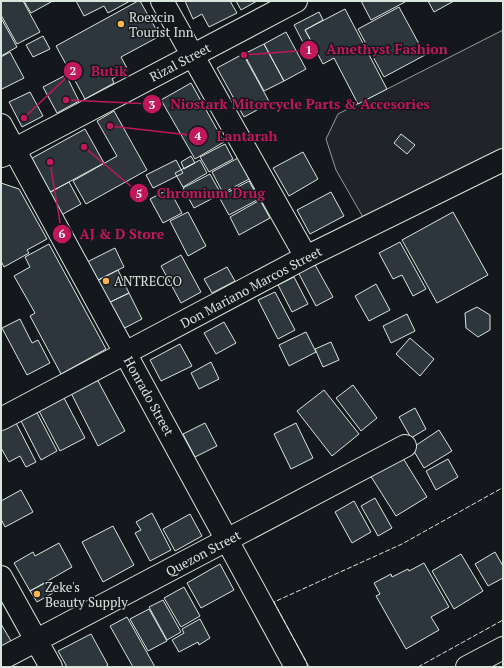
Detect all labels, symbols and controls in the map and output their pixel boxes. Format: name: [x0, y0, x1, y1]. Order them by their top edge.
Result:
place label: Roexcin Tourist Inn: [129, 8, 194, 41]
marker: Roexcin Tourist Inn: [116, 19, 126, 29]
callout: Amethyst Fashion: [299, 37, 456, 63]
street label: Rizal Street: [146, 38, 214, 86]
text: Amethyst Fashion: [326, 39, 448, 58]
text: 1: [306, 42, 312, 57]
callout: Butik: [63, 58, 135, 84]
text: Butik: [91, 61, 128, 80]
text: 2: [70, 63, 77, 78]
callout: Niostark Mitorcycle Parts & Accesories: [142, 91, 438, 117]
text: Niostark Mitorcycle Parts & Accesories: [170, 94, 430, 113]
text: 3: [149, 97, 156, 112]
callout: Lantarah: [188, 123, 285, 149]
text: Lantarah: [216, 126, 278, 145]
text: 4: [195, 128, 202, 143]
callout: Chromium Drug: [129, 180, 274, 206]
text: Chromium Drug: [157, 183, 266, 202]
text: 5: [136, 186, 142, 201]
callout: AJ & D Store: [52, 221, 172, 247]
text: AJ & D Store: [80, 224, 165, 243]
text: 6: [59, 226, 66, 241]
street label: Don Mariano Marcos Street: [177, 242, 325, 332]
place label: ANTRECCO: [114, 272, 182, 290]
marker: ANTRECCO: [101, 276, 111, 286]
street label: Honrado Street: [120, 353, 178, 439]
street label: Quezon Street: [162, 526, 244, 580]
place label: Zeke's Beauty Supply: [45, 578, 128, 611]
marker: Zeke's Beauty Supply: [32, 589, 42, 599]

